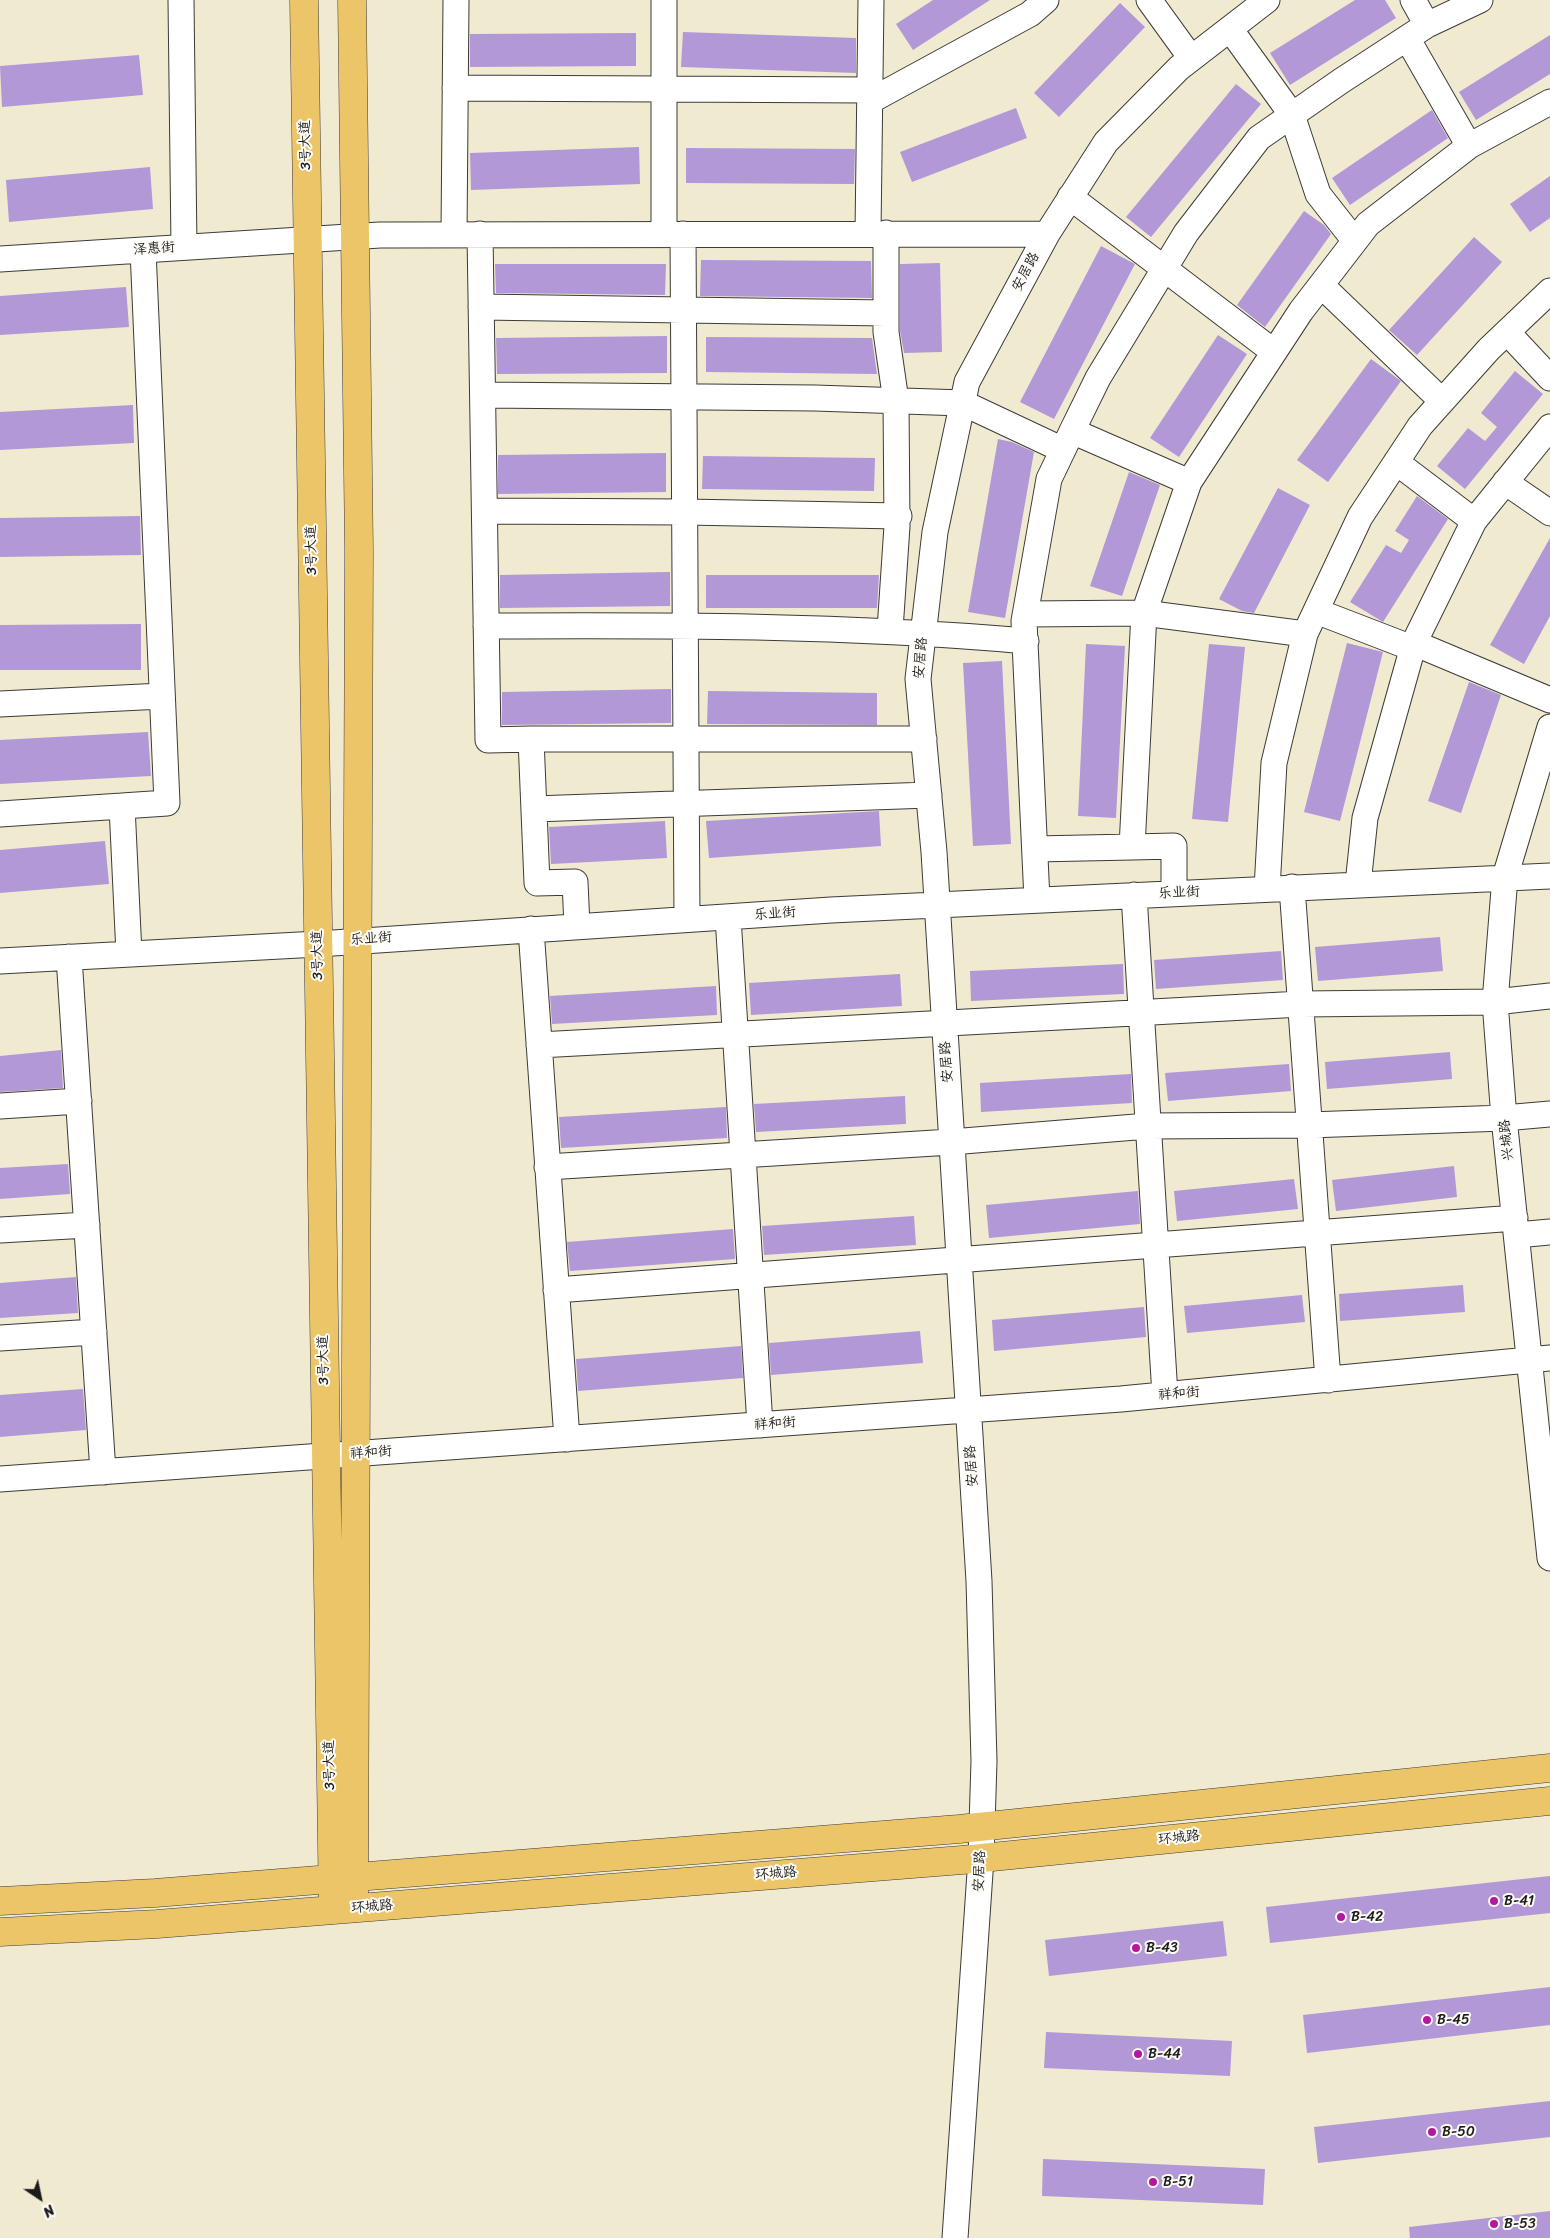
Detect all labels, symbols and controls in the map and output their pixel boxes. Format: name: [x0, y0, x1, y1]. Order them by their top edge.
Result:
street label: 3号大道: [297, 120, 315, 170]
street label: 泽惠街: [132, 239, 176, 259]
street label: 安居路: [1009, 250, 1043, 294]
street label: 3号大道: [303, 525, 321, 575]
street label: 安居路: [911, 636, 931, 680]
street label: 乐业街: [1158, 884, 1200, 902]
street label: 乐业街: [753, 904, 797, 924]
street label: 乐业街: [349, 929, 393, 949]
street label: 3号大道: [309, 930, 327, 980]
street label: 安居路: [937, 1040, 957, 1084]
street label: 兴城路: [1496, 1118, 1518, 1162]
street label: 3号大道: [315, 1335, 333, 1385]
street label: 祥和街: [1157, 1384, 1201, 1404]
street label: 祥和街: [753, 1414, 797, 1434]
street label: 祥和街: [349, 1443, 393, 1463]
street label: 安居路: [962, 1444, 982, 1488]
street label: 3号大道: [321, 1740, 339, 1790]
street label: 环城路: [1157, 1827, 1201, 1849]
street label: 安居路: [971, 1850, 989, 1892]
street label: 环城路: [754, 1864, 798, 1884]
place label: B-41: [1504, 1893, 1534, 1909]
marker: B-41: [1488, 1895, 1500, 1907]
street label: 环城路: [350, 1897, 394, 1917]
place label: B-42: [1351, 1909, 1383, 1925]
marker: B-42: [1335, 1911, 1347, 1923]
place label: B-43: [1146, 1940, 1178, 1956]
marker: B-43: [1130, 1942, 1142, 1954]
place label: B-45: [1437, 2012, 1470, 2028]
marker: B-45: [1421, 2014, 1433, 2026]
place label: B-44: [1148, 2046, 1181, 2062]
marker: B-44: [1132, 2048, 1144, 2060]
place label: B-50: [1442, 2124, 1475, 2140]
marker: B-50: [1426, 2126, 1438, 2138]
north arrow: [15, 2173, 65, 2223]
place label: B-51: [1163, 2174, 1193, 2190]
marker: B-51: [1147, 2176, 1159, 2188]
text: N: [38, 2198, 60, 2224]
place label: B-53: [1504, 2216, 1536, 2232]
marker: B-53: [1488, 2218, 1500, 2230]

